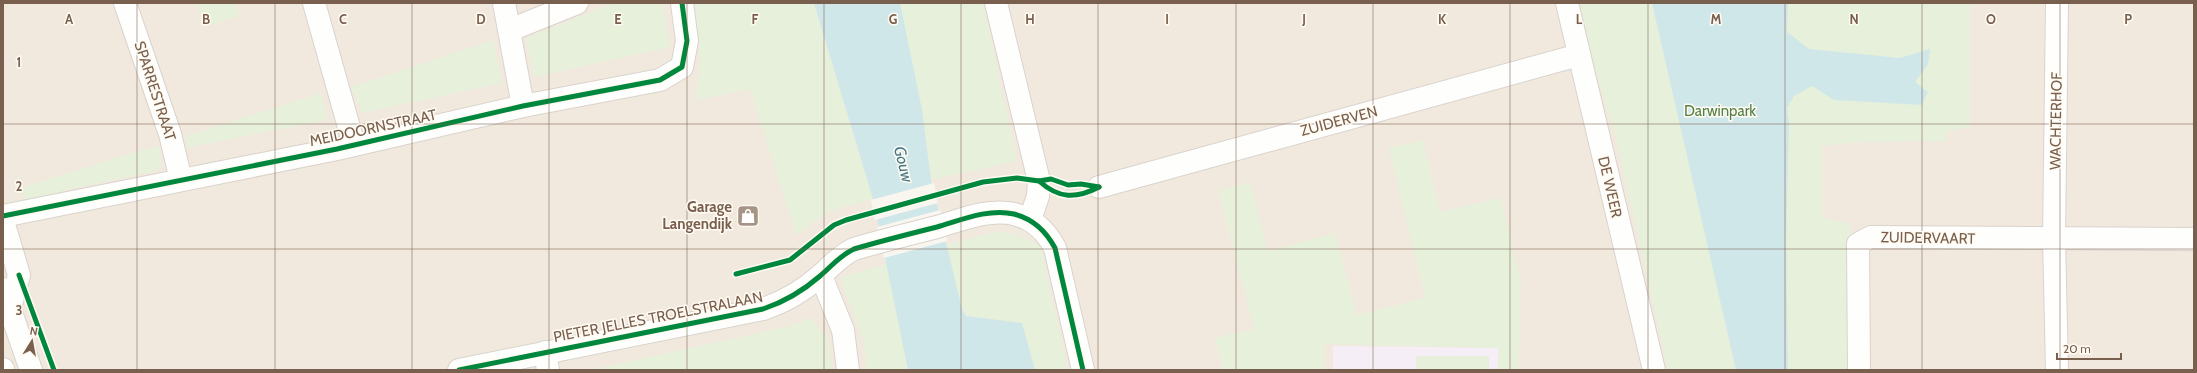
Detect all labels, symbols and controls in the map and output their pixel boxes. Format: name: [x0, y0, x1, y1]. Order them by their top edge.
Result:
text: A: [65, 11, 74, 27]
text: B: [202, 11, 210, 27]
text: C: [339, 11, 347, 27]
text: D: [476, 11, 486, 27]
text: E: [614, 11, 622, 27]
text: F: [752, 11, 759, 27]
text: G: [889, 11, 898, 27]
text: H: [1025, 11, 1035, 27]
text: I: [1165, 11, 1169, 27]
text: J: [1301, 11, 1306, 27]
text: K: [1438, 11, 1447, 27]
text: L: [1576, 11, 1583, 27]
text: M: [1711, 11, 1722, 27]
text: N: [1849, 11, 1859, 27]
text: O: [1986, 11, 1996, 27]
text: P: [2124, 11, 2132, 27]
street label: SPARRESTRAAT: [130, 39, 180, 143]
text: 1: [17, 54, 21, 70]
street label: WACHTERHOF: [2046, 72, 2066, 170]
street label: ZUIDERVEN: [1298, 102, 1380, 140]
park label: Darwinpark: [1684, 102, 1756, 120]
street label: MEIDOORNSTRAAT: [308, 106, 438, 150]
water label: Gouw: [890, 144, 917, 185]
street label: DE WEER: [1594, 155, 1626, 219]
text: 2: [16, 178, 23, 194]
place label: Garage Langendijk: [662, 198, 733, 233]
shop icon: Garage Langendijk: [735, 203, 761, 229]
street label: ZUIDERVAART: [1880, 228, 1976, 248]
street label: PIETER JELLES TROELSTRALAAN: [552, 288, 764, 346]
text: 3: [15, 302, 23, 318]
north arrow: [12, 321, 52, 361]
text: N: [29, 324, 39, 339]
scale bar: [2057, 335, 2121, 361]
text: 20 m: [2063, 341, 2091, 356]

